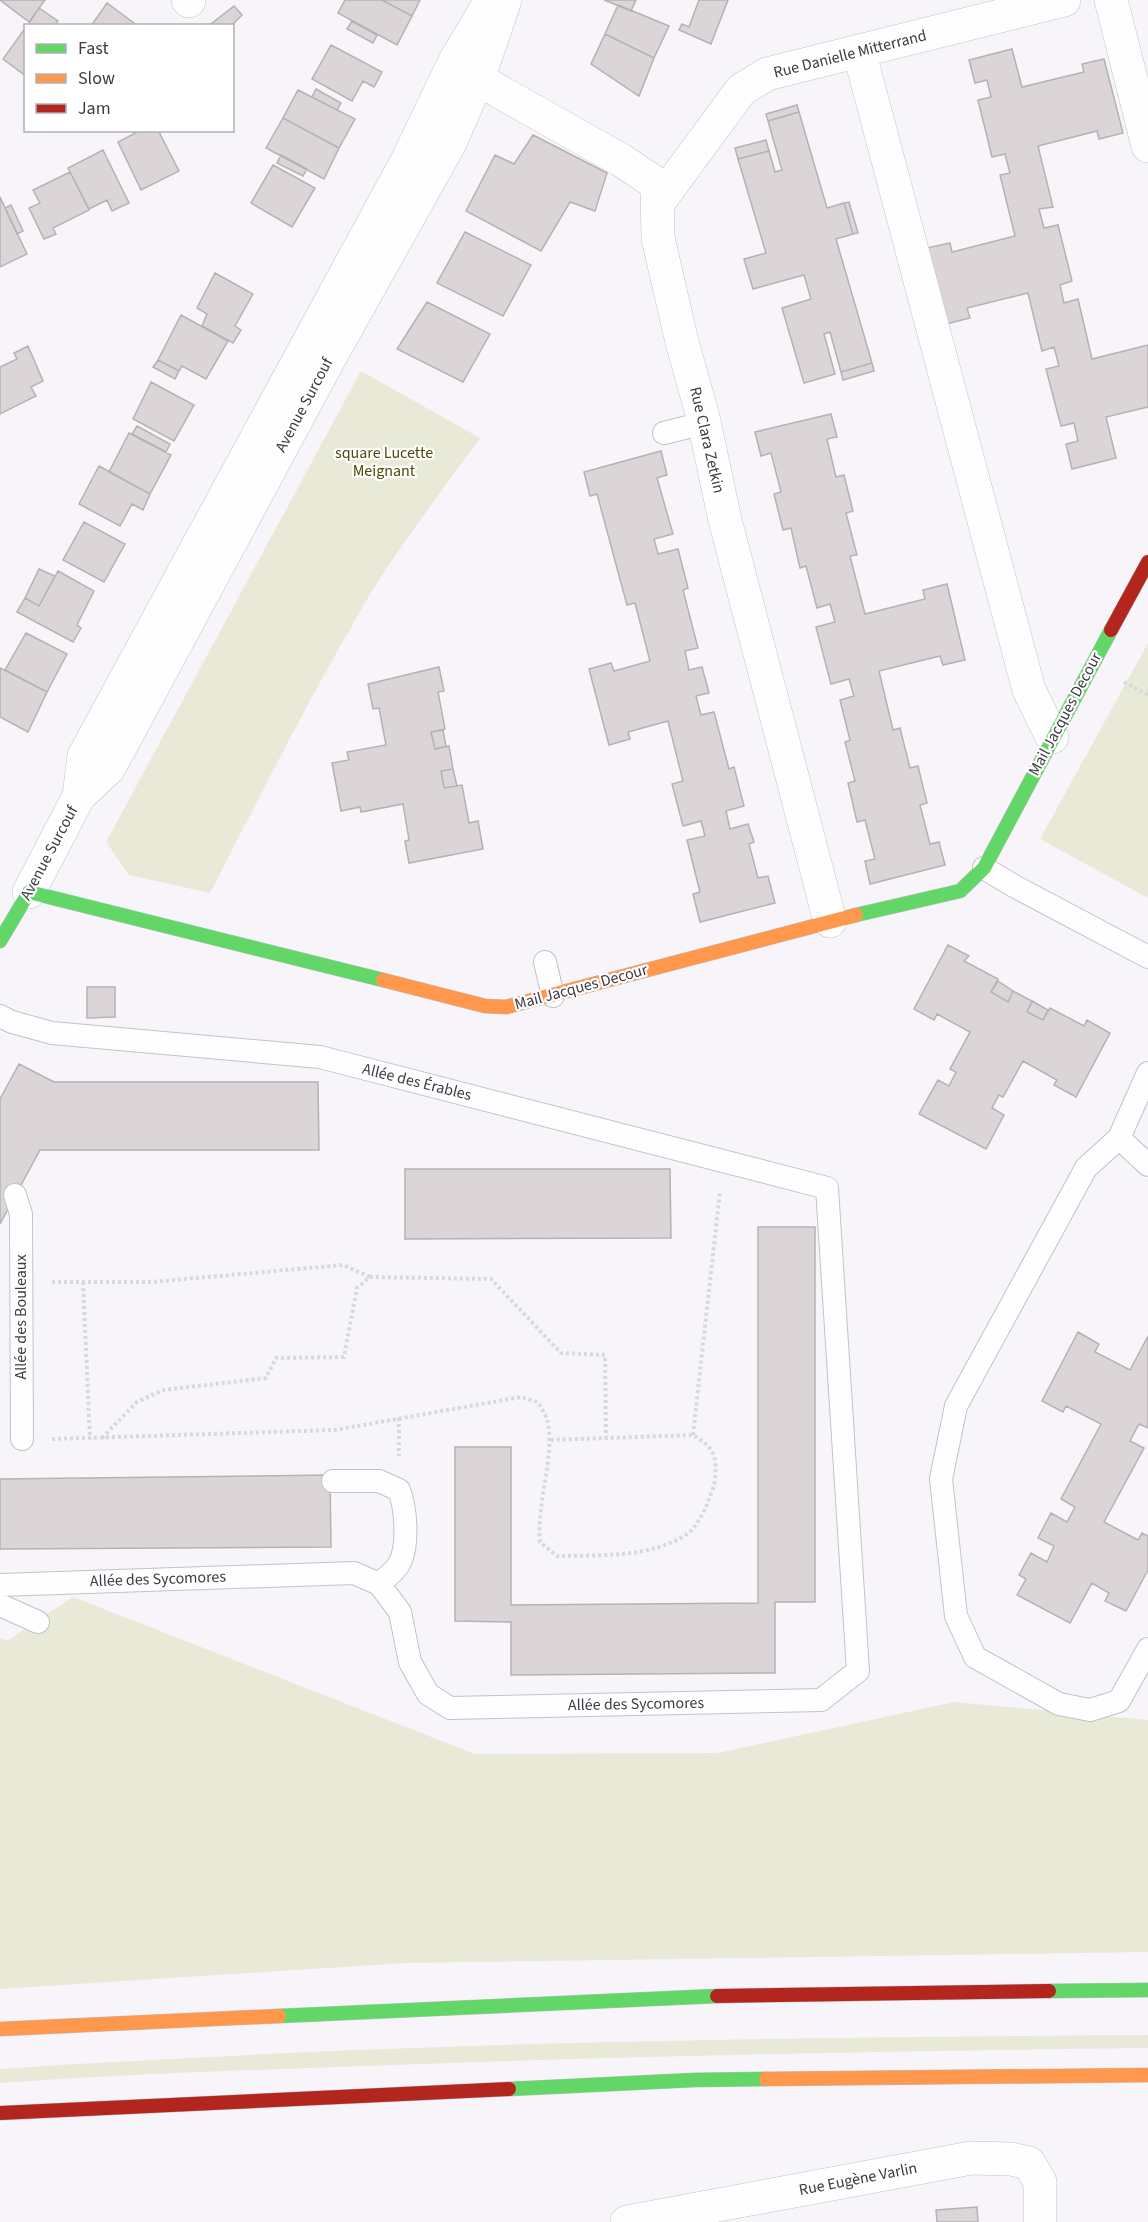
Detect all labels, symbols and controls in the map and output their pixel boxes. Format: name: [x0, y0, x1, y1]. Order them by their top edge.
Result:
legend: [24, 24, 234, 132]
street label: Rue Danielle Mitterrand: [771, 24, 929, 84]
text: Fast: [78, 36, 109, 61]
text: Slow: [78, 66, 115, 91]
text: Jam: [78, 96, 111, 121]
street label: Avenue Surcouf: [270, 353, 339, 456]
street label: Rue Clara Zetkin: [684, 385, 730, 495]
park label: square Lucette Meignant: [335, 442, 433, 482]
street label: Mail Jacques Decour: [1023, 648, 1107, 780]
street label: Avenue Surcouf: [15, 801, 84, 904]
street label: Mail Jacques Decour: [512, 959, 650, 1015]
street label: Allée des Érables: [360, 1058, 474, 1106]
street label: Allée des Bouleaux: [10, 1254, 32, 1380]
street label: Allée des Sycomores: [90, 1566, 227, 1592]
street label: Allée des Sycomores: [568, 1692, 705, 1716]
street label: Rue Eugène Varlin: [797, 2157, 919, 2201]

